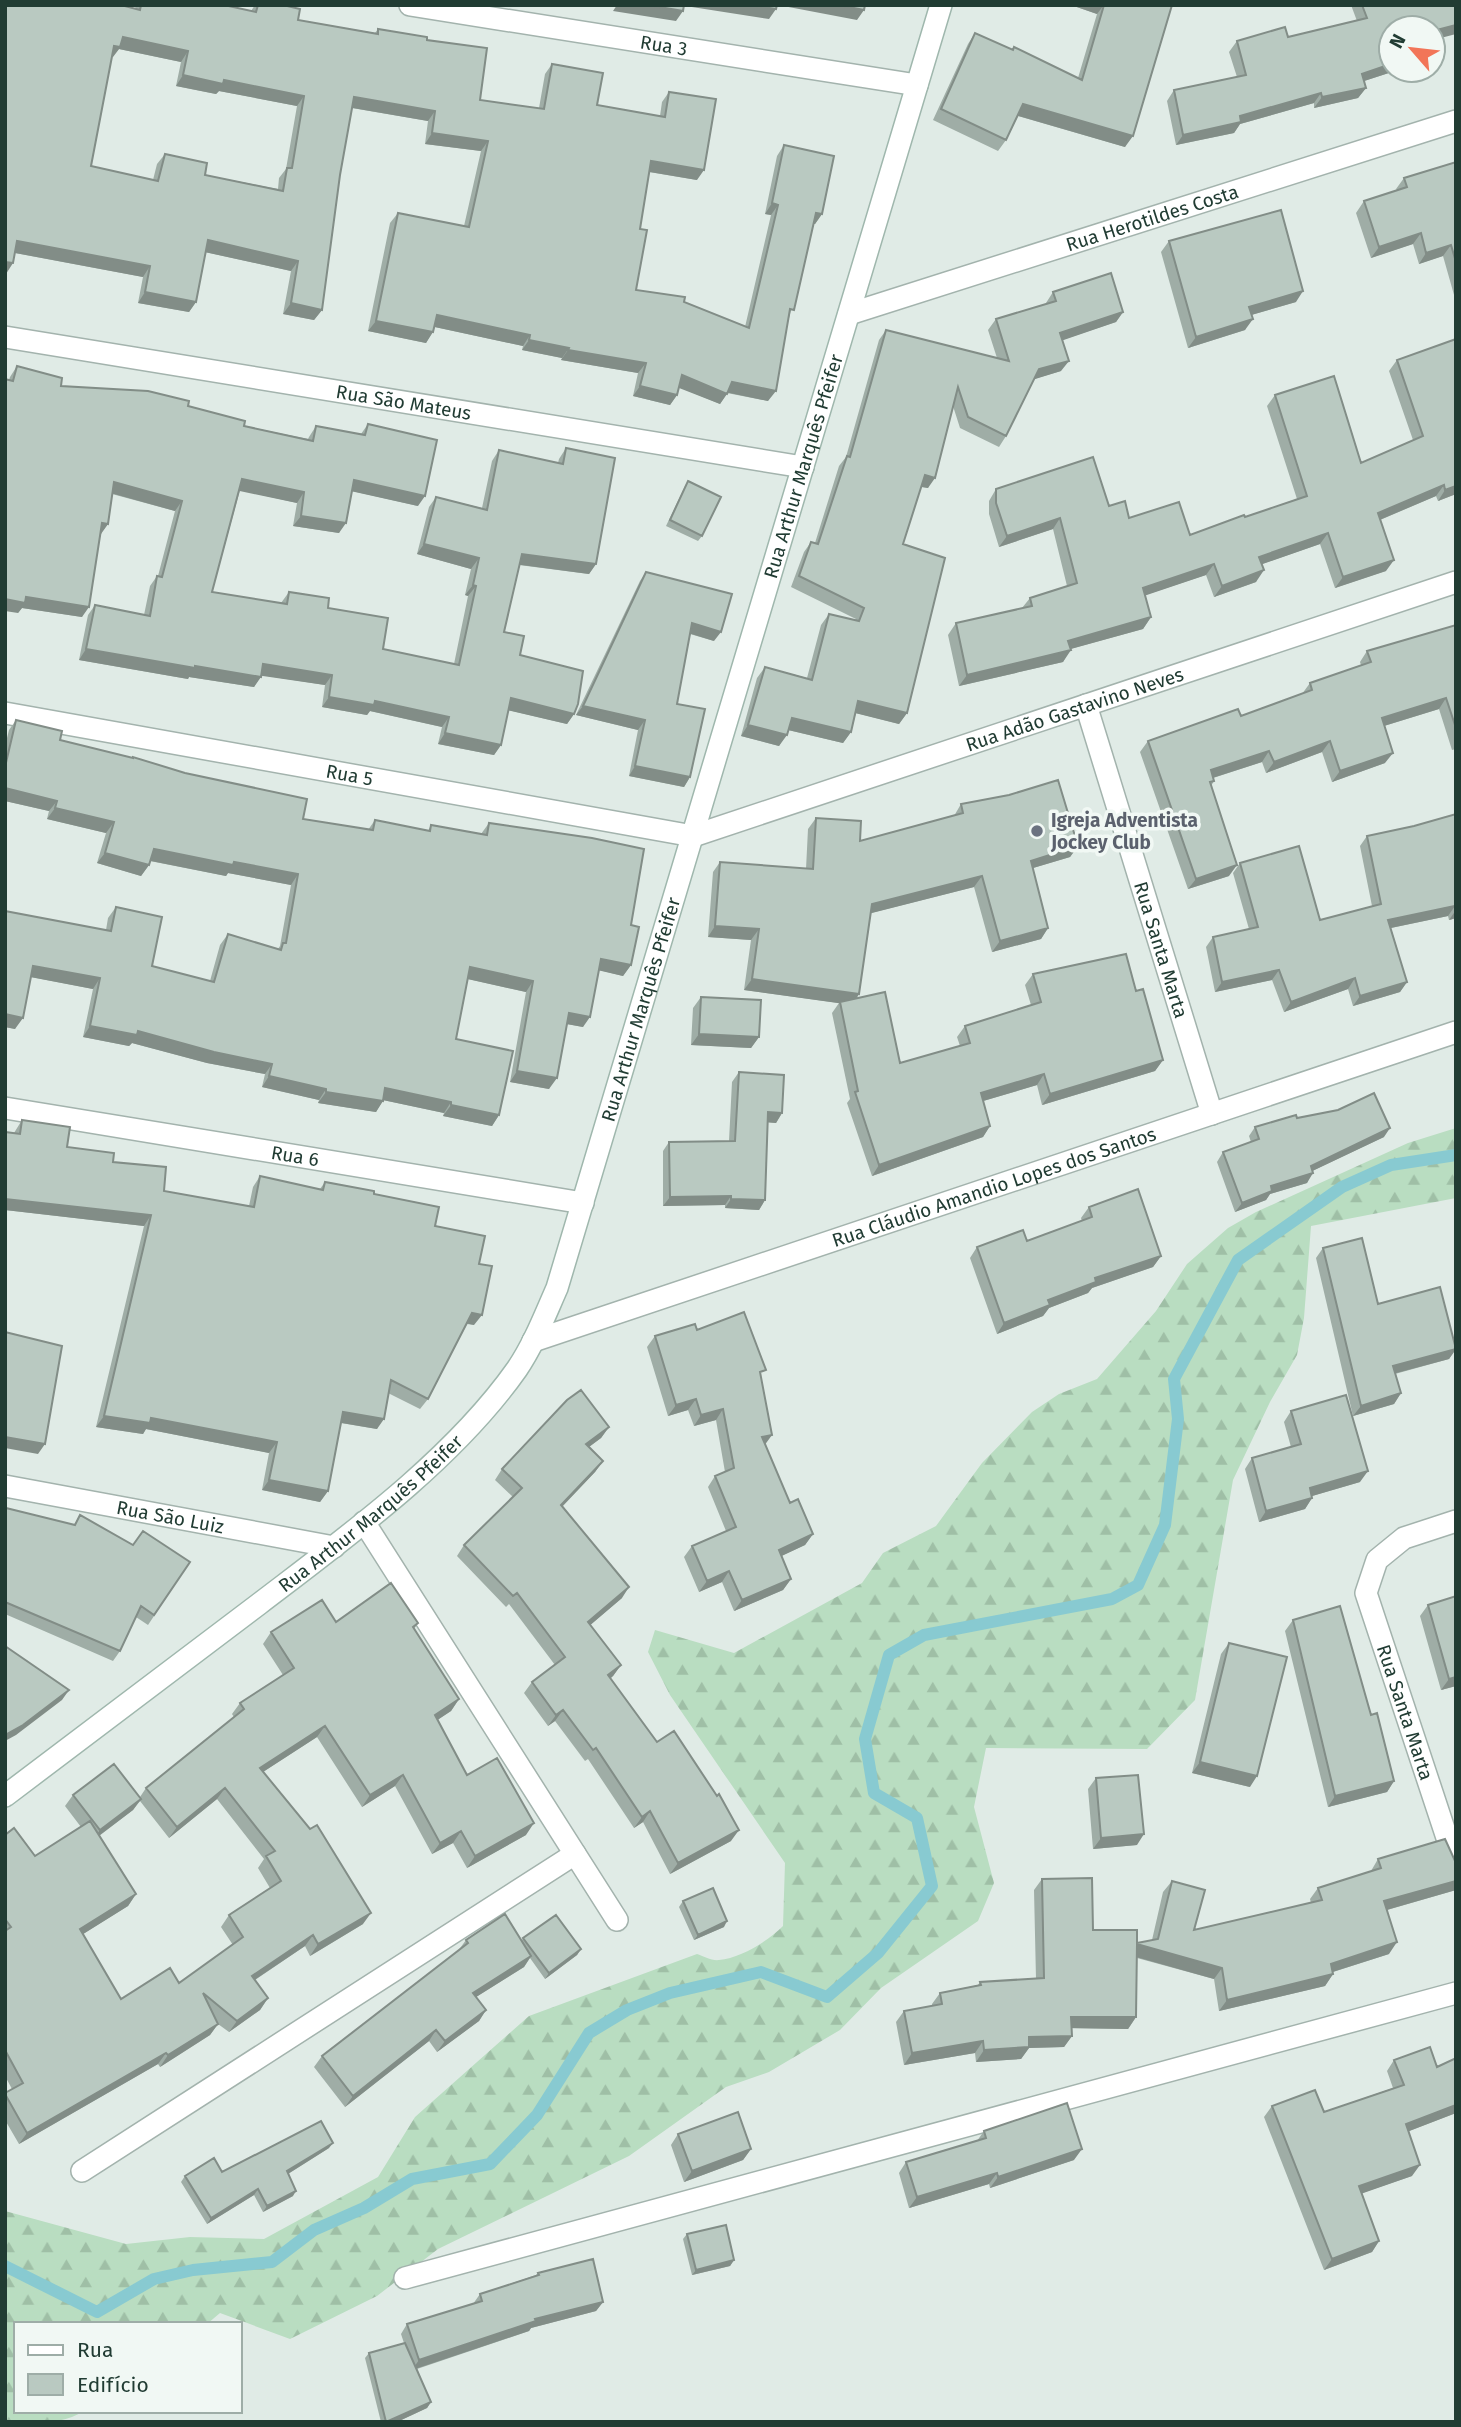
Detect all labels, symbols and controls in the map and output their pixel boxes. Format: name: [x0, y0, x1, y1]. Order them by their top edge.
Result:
north arrow: [1377, 14, 1447, 84]
street label: Rua 3: [639, 30, 689, 60]
text: N: [1384, 30, 1411, 52]
street label: Rua Herotildes Costa: [1063, 179, 1241, 256]
street label: Rua Arthur Marquês Pfeifer: [759, 351, 848, 581]
street label: Rua São Mateus: [334, 380, 473, 424]
street label: Rua Adão Gastavino Neves: [963, 662, 1187, 756]
street label: Rua 5: [324, 759, 375, 790]
place label: Igreja Adventista Jockey Club: [1050, 809, 1198, 854]
marker: Igreja Adventista Jockey Club: [1029, 823, 1045, 839]
street label: Rua Santa Marta: [1130, 879, 1193, 1021]
street label: Rua Arthur Marquês Pfeifer: [596, 894, 685, 1124]
street label: Rua Cláudio Amandio Lopes dos Santos: [829, 1122, 1159, 1252]
street label: Rua 6: [270, 1140, 321, 1171]
street label: Rua Arthur Marquês Pfeifer: [273, 1429, 468, 1597]
street label: Rua São Luiz: [115, 1495, 226, 1538]
street label: Rua Santa Marta: [1372, 1642, 1439, 1783]
legend: [14, 2322, 242, 2413]
text: Rua: [77, 2337, 113, 2363]
text: Edifício: [77, 2372, 149, 2398]

